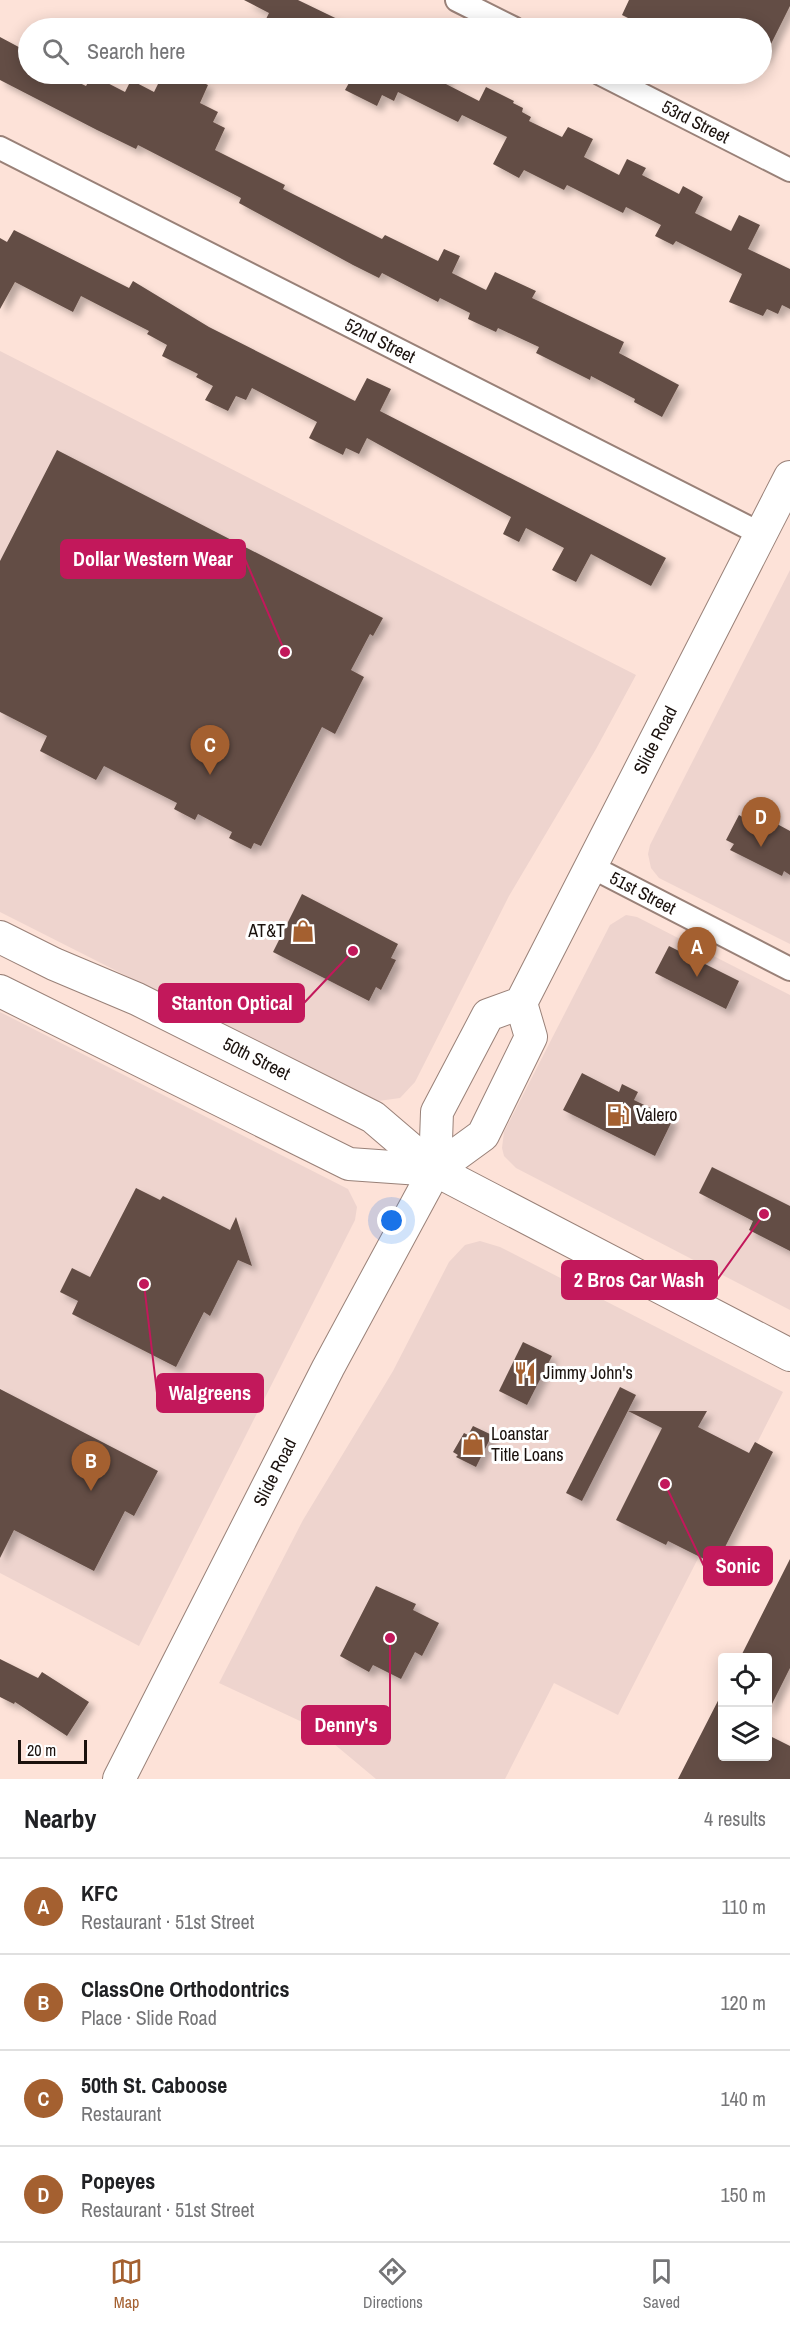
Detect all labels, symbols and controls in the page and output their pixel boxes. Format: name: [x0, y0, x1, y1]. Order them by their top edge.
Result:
search box: [18, 18, 772, 84]
icon: search: [39, 35, 72, 68]
text: Search here: [87, 36, 185, 66]
street label: 53rd Street: [657, 94, 734, 149]
street label: 52nd Street: [340, 312, 420, 369]
callout: Dollar Western Wear: [61, 540, 245, 578]
text: Dollar Western Wear: [73, 545, 234, 572]
street label: Slide Road: [627, 702, 683, 778]
pin: C: [190, 726, 230, 775]
pin: D: [742, 798, 780, 847]
street label: 51st Street: [605, 865, 680, 920]
place label: AT&T: [247, 918, 285, 943]
shop icon: AT&T: [290, 918, 316, 944]
pin: A: [678, 928, 716, 977]
callout: Stanton Optical: [159, 984, 304, 1022]
text: Stanton Optical: [171, 989, 293, 1016]
street label: 50th Street: [219, 1031, 295, 1086]
fuel station icon: Valero: [605, 1102, 631, 1128]
place label: Valero: [636, 1102, 678, 1127]
your location: [377, 1206, 406, 1235]
callout: 2 Bros Car Wash: [562, 1261, 717, 1299]
text: 2 Bros Car Wash: [574, 1266, 704, 1293]
restaurant icon: Jimmy John's: [512, 1360, 538, 1386]
place label: Jimmy John's: [543, 1360, 633, 1385]
callout: Walgreens: [157, 1374, 263, 1412]
text: Walgreens: [169, 1379, 251, 1406]
place label: Loanstar Title Loans: [491, 1421, 564, 1467]
shop icon: Loanstar Title Loans: [460, 1431, 486, 1457]
street label: Slide Road: [247, 1434, 302, 1510]
pin: B: [72, 1442, 110, 1491]
callout: Sonic: [704, 1547, 772, 1585]
text: Sonic: [716, 1552, 760, 1579]
map controls: [718, 1653, 772, 1761]
button: locate: [718, 1653, 772, 1707]
callout: Denny's: [302, 1706, 390, 1744]
button: layers: [718, 1707, 772, 1761]
text: Denny's: [314, 1711, 378, 1738]
scale bar: [18, 1737, 87, 1764]
text: 20 m: [27, 1739, 56, 1761]
text: Nearby: [24, 1801, 96, 1836]
text: 4 results: [704, 1805, 766, 1832]
text: KFC: [81, 1878, 118, 1908]
text: A: [38, 1893, 49, 1920]
text: 110 m: [722, 1893, 766, 1920]
text: Restaurant · 51st Street: [81, 1908, 254, 1935]
text: ClassOne Orthodontrics: [81, 1974, 290, 2004]
text: B: [38, 1989, 49, 2016]
text: 120 m: [720, 1989, 766, 2016]
text: Place · Slide Road: [81, 2004, 217, 2031]
text: 50th St. Caboose: [81, 2070, 227, 2100]
text: C: [38, 2085, 49, 2112]
text: 140 m: [720, 2085, 766, 2112]
text: Restaurant: [81, 2100, 161, 2127]
text: Popeyes: [81, 2166, 155, 2196]
text: D: [38, 2181, 49, 2208]
text: 150 m: [720, 2181, 766, 2208]
text: Restaurant · 51st Street: [81, 2196, 254, 2223]
tab: Map: [110, 2255, 143, 2313]
tab: Directions: [363, 2255, 423, 2313]
tab: Saved: [643, 2255, 680, 2313]

